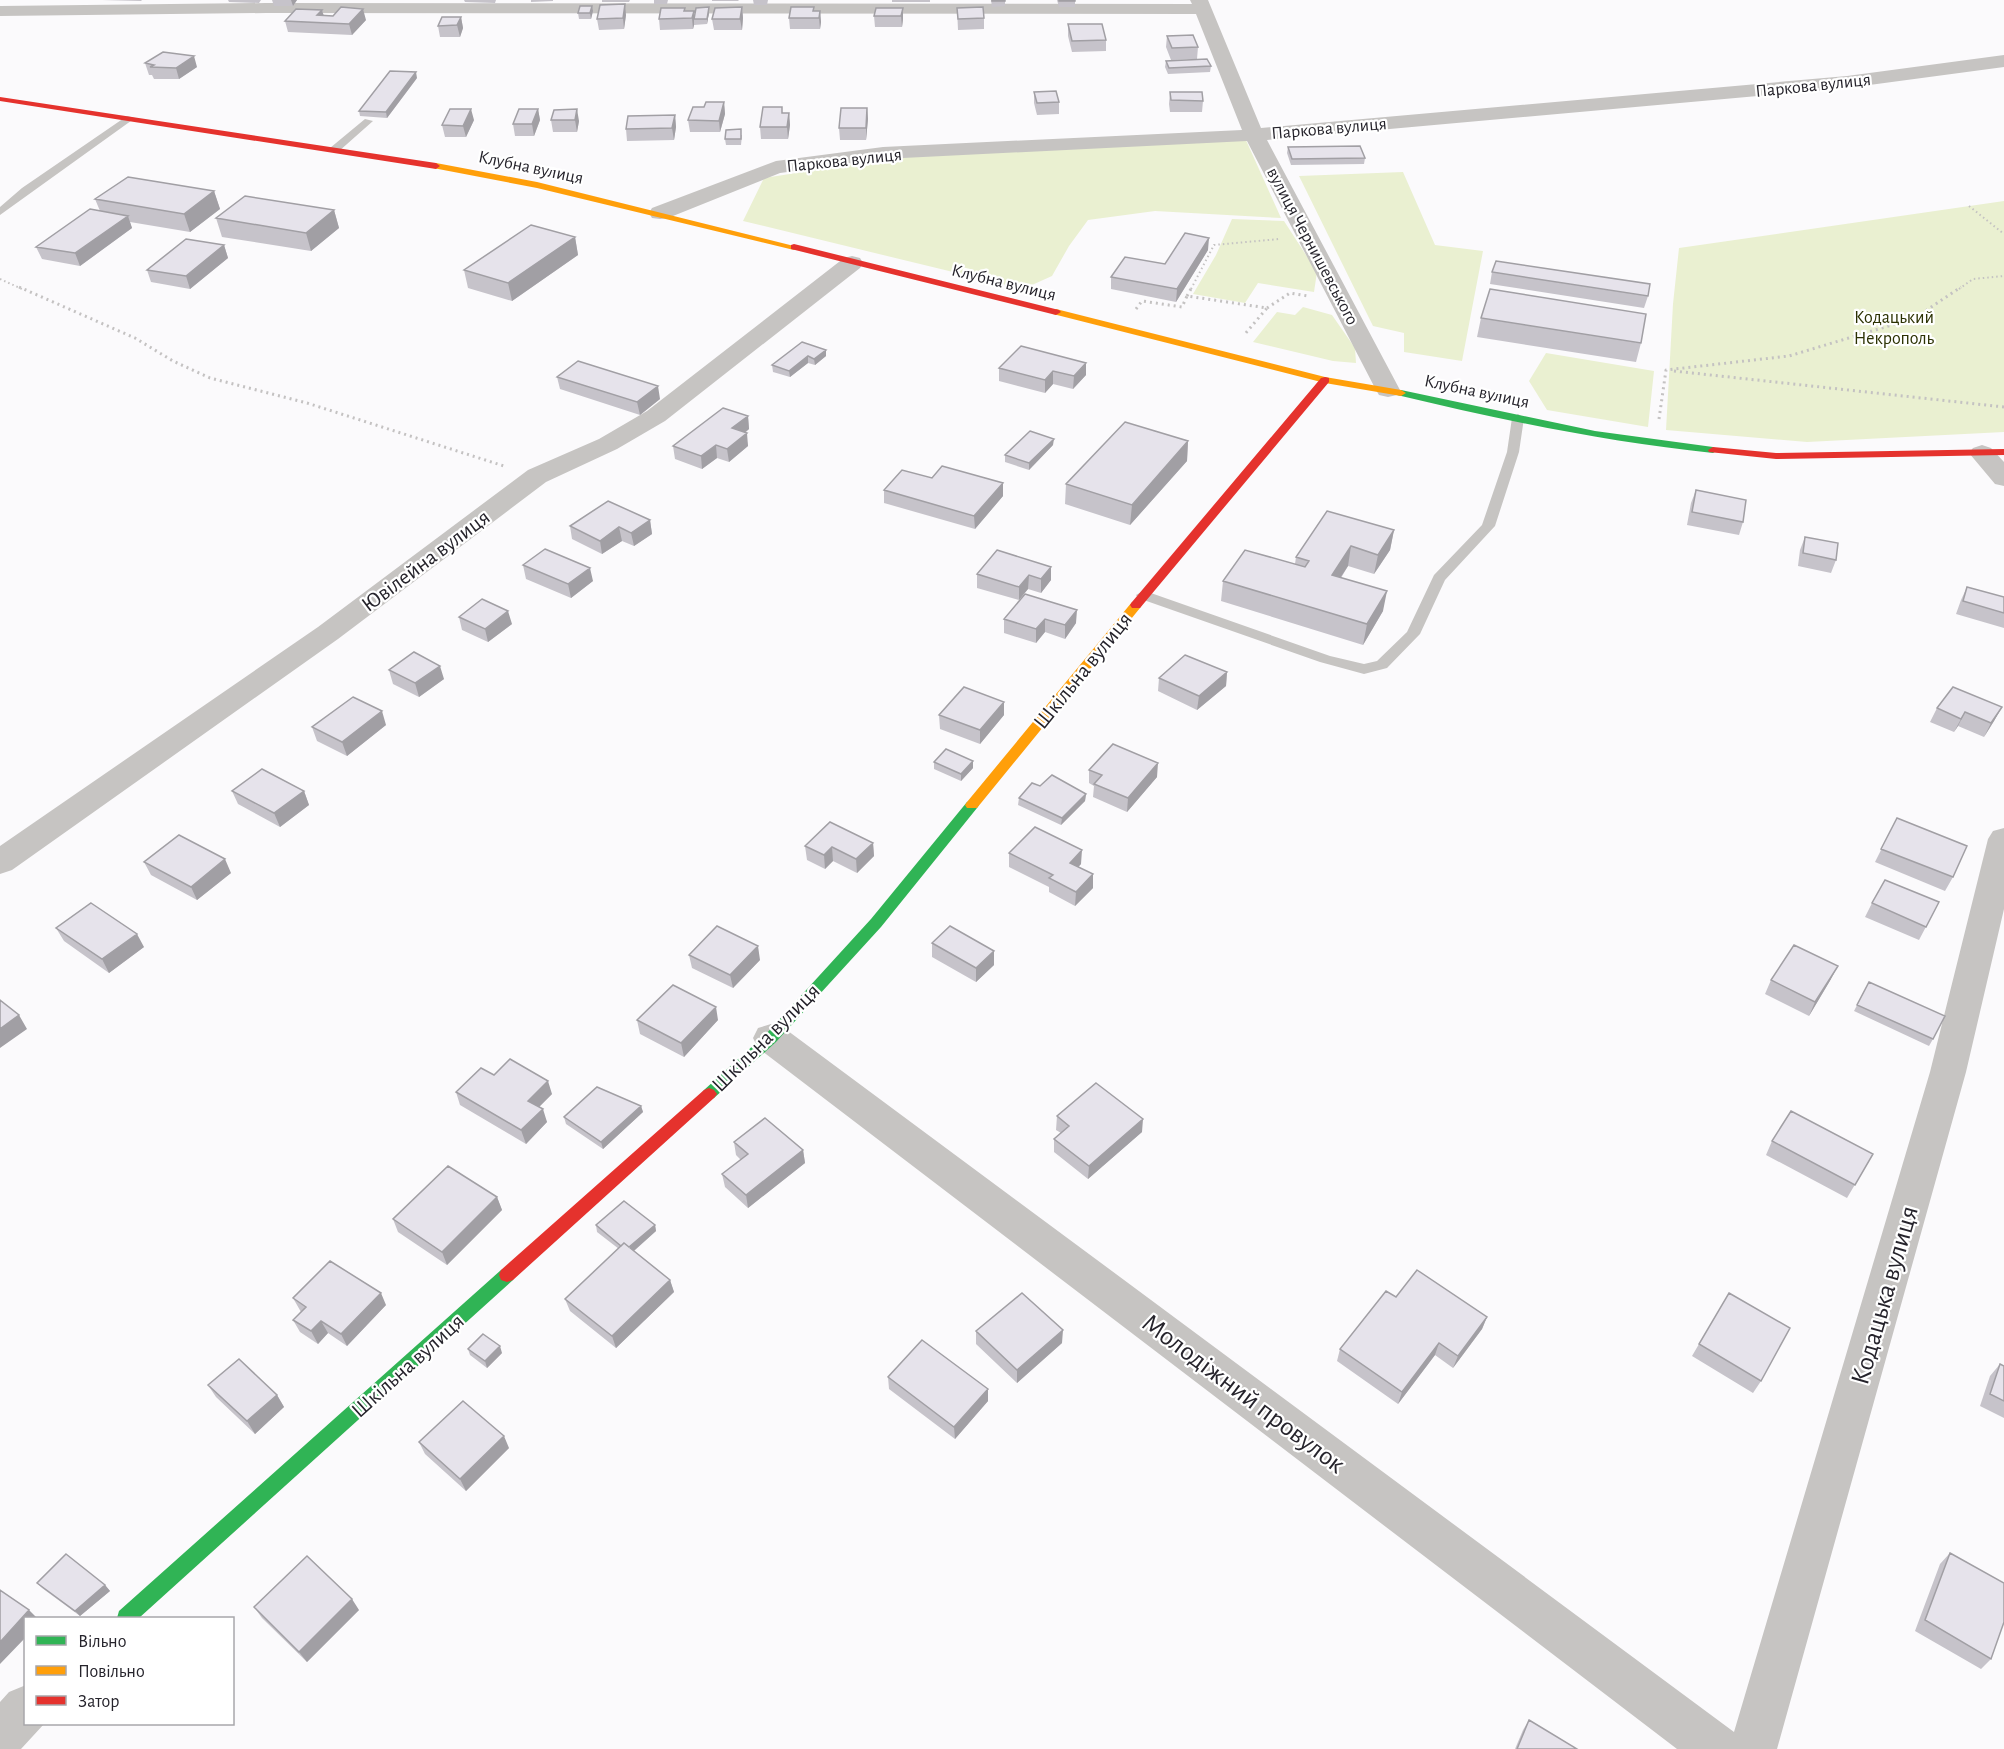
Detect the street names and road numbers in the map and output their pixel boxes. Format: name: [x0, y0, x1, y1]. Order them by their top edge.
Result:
street label: Паркова вулиця: [1754, 71, 1872, 101]
street label: Паркова вулиця: [1271, 115, 1388, 143]
street label: Паркова вулиця: [785, 146, 903, 176]
street label: Клубна вулиця: [477, 147, 585, 188]
street label: вулиця Чернишевського: [1263, 165, 1361, 328]
street label: Клубна вулиця: [950, 260, 1058, 305]
street label: Клубна вулиця: [1423, 371, 1531, 412]
street label: Ювілейна вулиця: [357, 506, 494, 616]
street label: Шкільна вулиця: [1029, 608, 1136, 733]
street label: Шкільна вулиця: [707, 979, 824, 1096]
street label: Кодацька вулиця: [1846, 1203, 1924, 1388]
street label: Молодіжний провулок: [1137, 1309, 1351, 1479]
street label: Шкільна вулиця: [347, 1310, 468, 1422]

